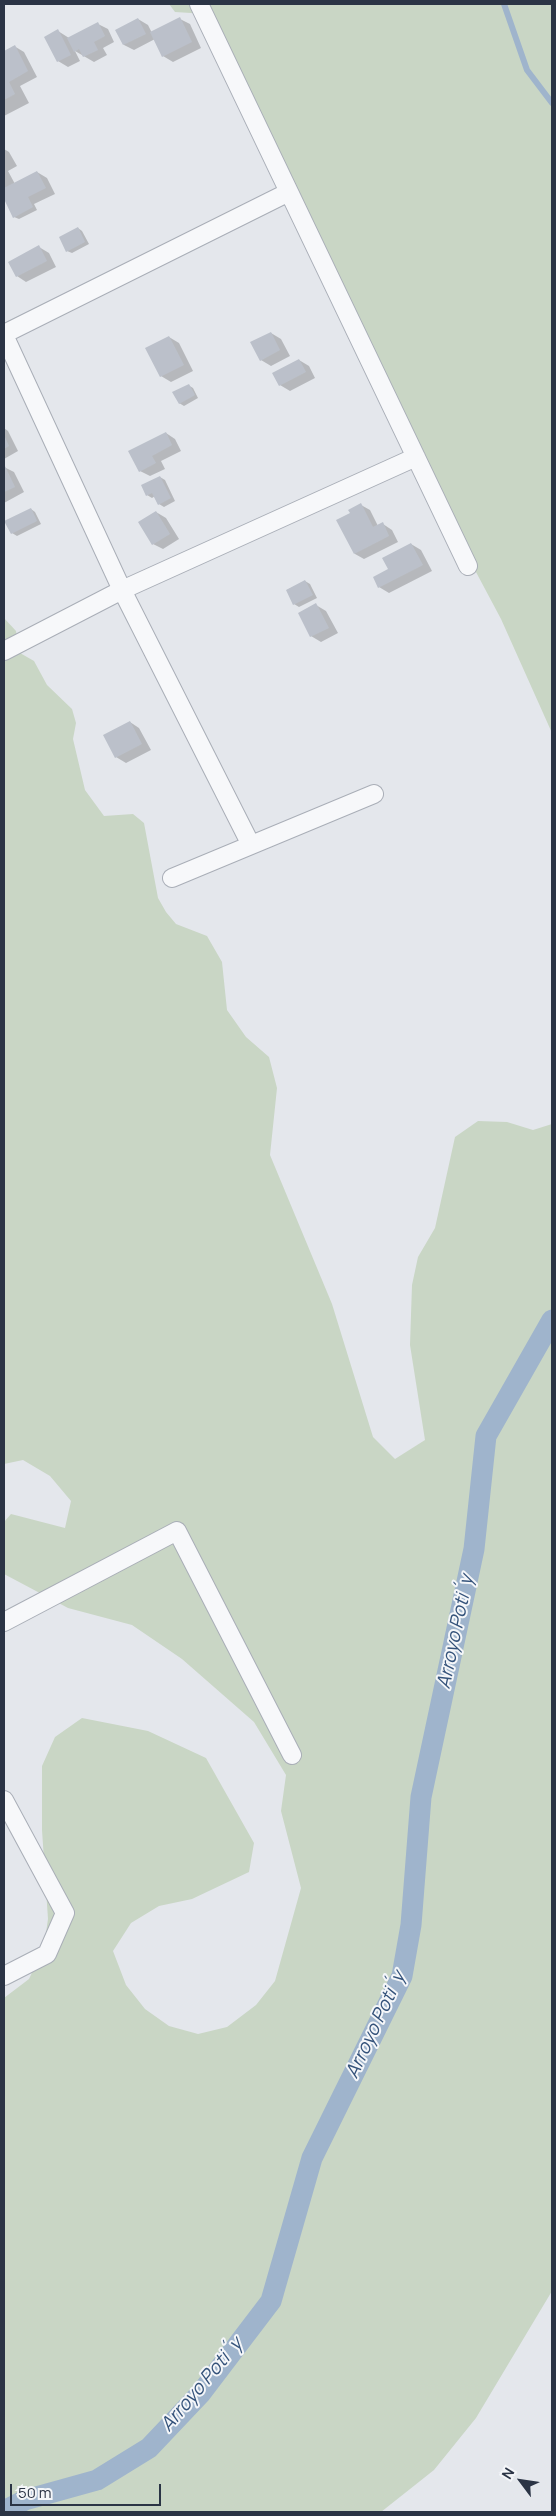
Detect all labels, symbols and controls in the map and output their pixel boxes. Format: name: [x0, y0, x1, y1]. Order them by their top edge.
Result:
water label: Arroyo Poti´y: [433, 1573, 479, 1691]
water label: Arroyo Poti´y: [341, 1968, 411, 2082]
water label: Arroyo Poti´y: [156, 2334, 248, 2436]
north arrow: [496, 2456, 546, 2506]
text: N: [497, 2464, 518, 2482]
scale bar: [12, 2474, 164, 2506]
text: 50 m: [18, 2482, 52, 2503]

